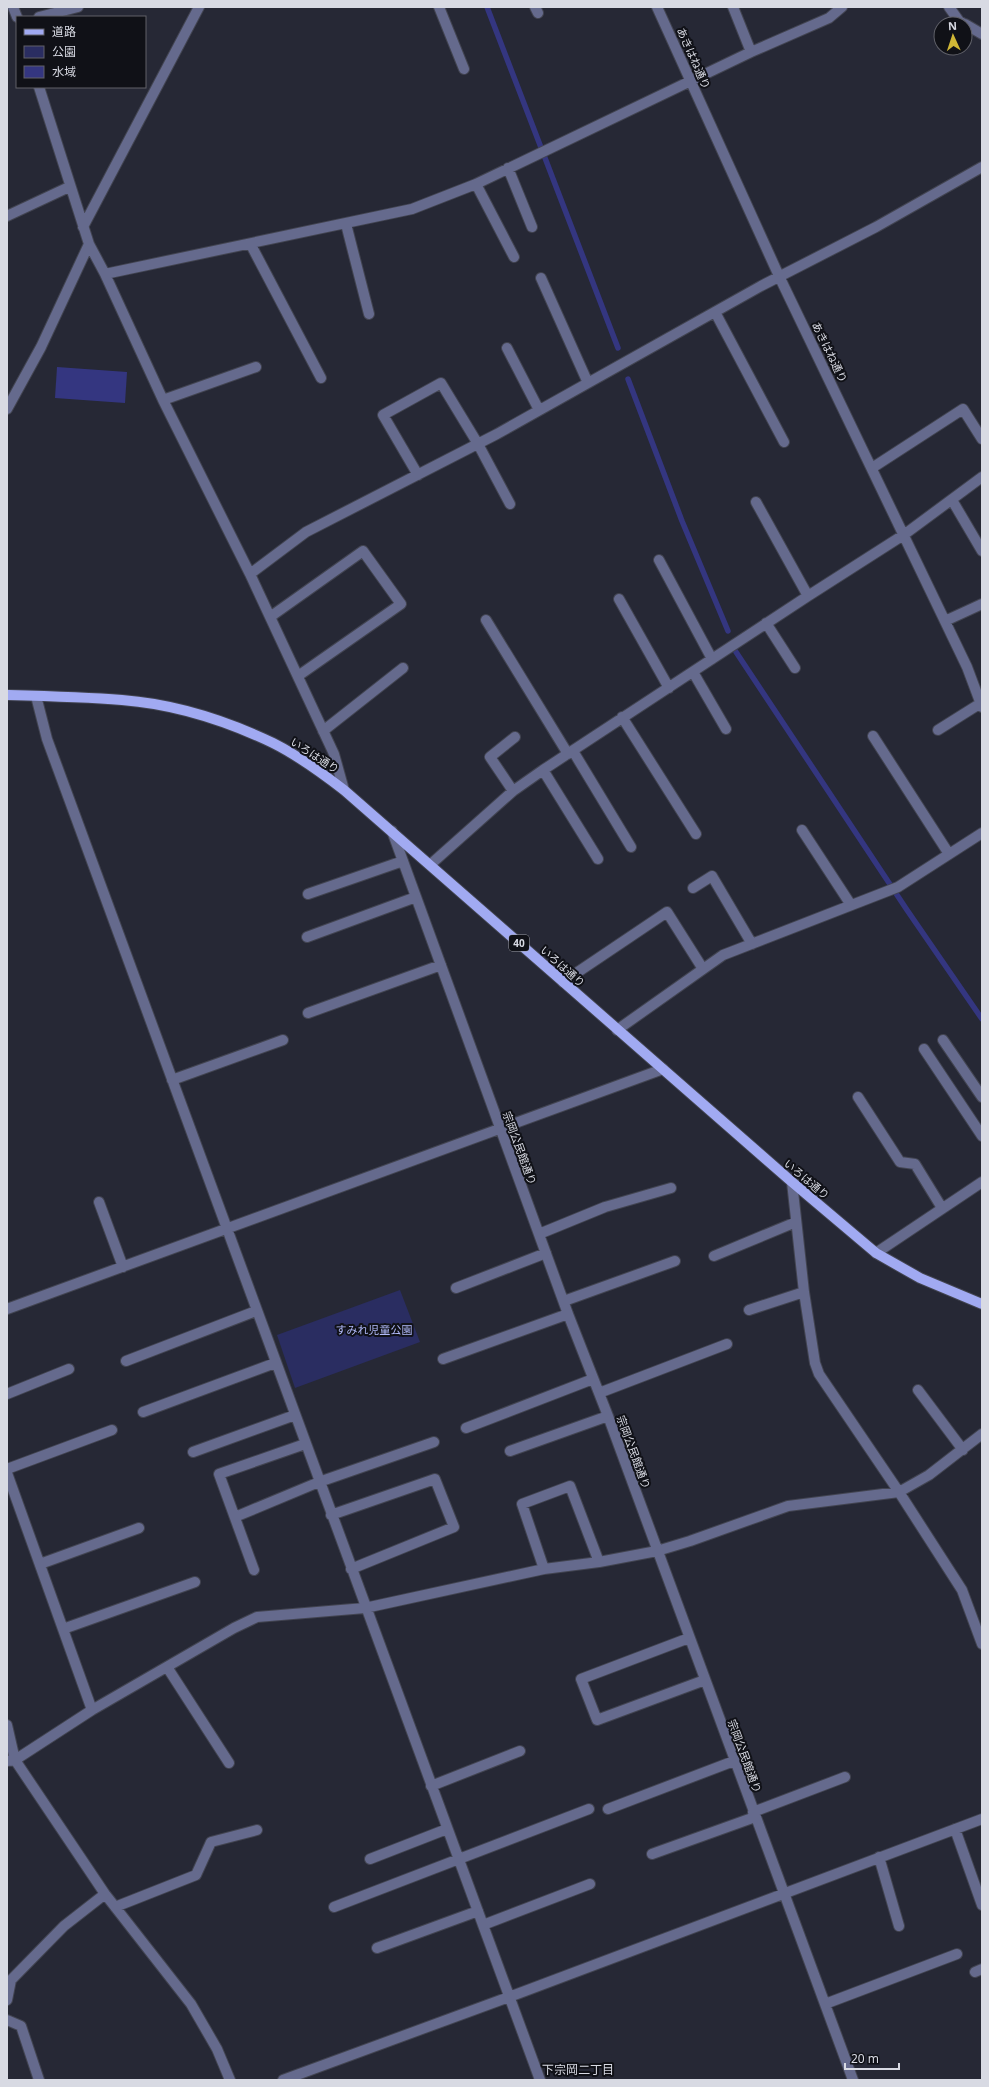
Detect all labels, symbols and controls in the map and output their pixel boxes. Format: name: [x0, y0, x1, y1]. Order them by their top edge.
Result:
legend: [16, 16, 146, 88]
north arrow: [933, 16, 973, 56]
text: N: [948, 18, 957, 33]
text: 道路: [52, 23, 76, 40]
street label: あきはね通り: [674, 25, 714, 91]
text: 公園: [52, 43, 76, 60]
text: 水域: [52, 63, 76, 80]
street label: あきはね通り: [809, 319, 851, 385]
street label: いろは通り: [288, 734, 342, 776]
road number: 40: [509, 935, 529, 951]
street label: いろは通り: [538, 942, 588, 990]
street label: 宗岡公民館通り: [500, 1109, 540, 1187]
street label: いろは通り: [781, 1156, 833, 1202]
park label: すみれ児童公園: [336, 1322, 413, 1337]
street label: 宗岡公民館通り: [614, 1413, 654, 1491]
street label: 宗岡公民館通り: [725, 1717, 765, 1795]
scale bar: [845, 2045, 899, 2071]
text: 20 m: [851, 2050, 879, 2067]
district label: 下宗岡二丁目: [542, 2061, 614, 2078]

